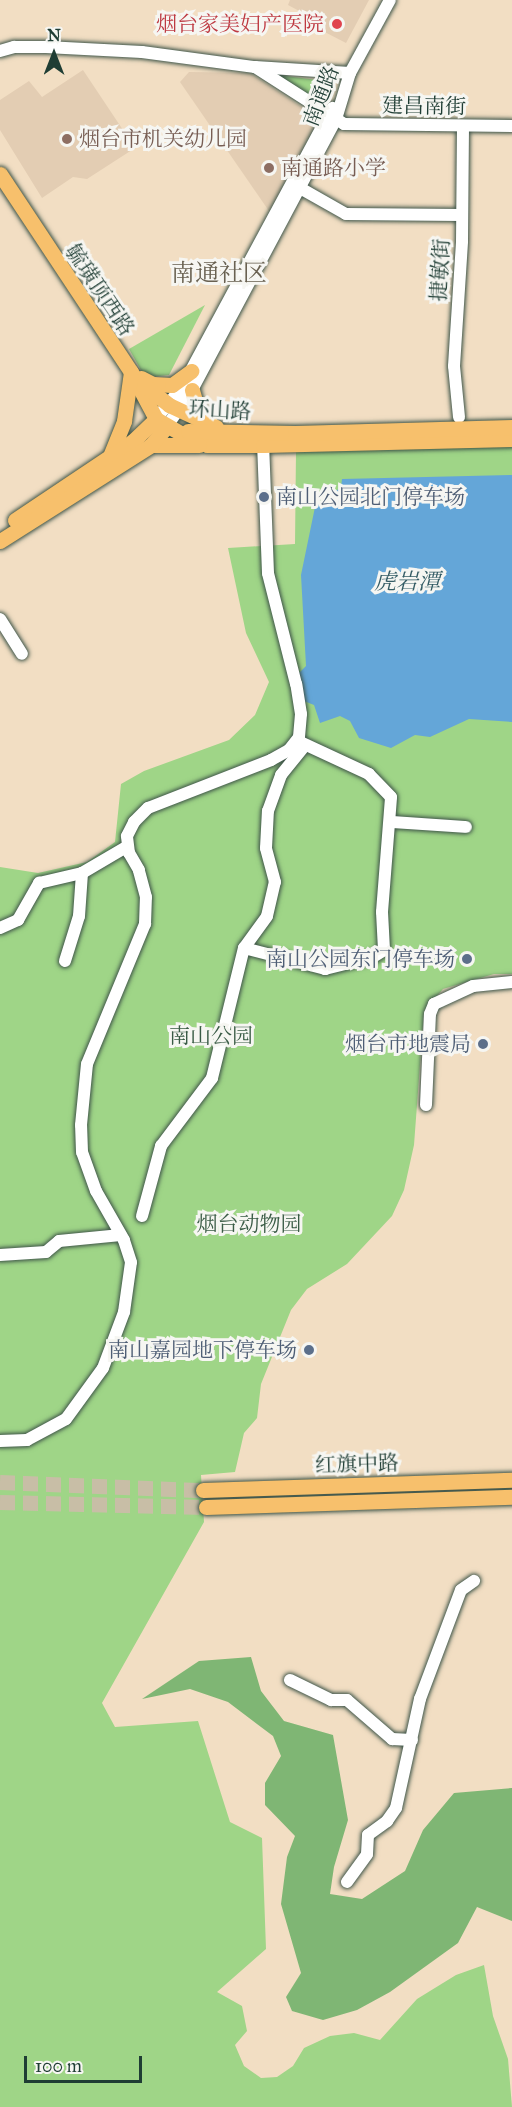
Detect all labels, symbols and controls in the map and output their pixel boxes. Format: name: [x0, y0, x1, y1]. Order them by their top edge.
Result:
place label: 烟台家美妇产医院: [156, 11, 324, 37]
marker: 烟台家美妇产医院: [328, 15, 346, 33]
north arrow: [24, 24, 84, 84]
text: N: [47, 26, 61, 45]
street label: 南通路: [298, 62, 344, 130]
street label: 建昌南街: [382, 93, 466, 119]
place label: 烟台市机关幼儿园: [79, 126, 247, 152]
marker: 烟台市机关幼儿园: [60, 132, 74, 146]
place label: 南通路小学: [281, 155, 386, 181]
marker: 南通路小学: [262, 161, 276, 175]
street label: 捷敏街: [426, 238, 454, 302]
street label: 毓璜顶西路: [60, 239, 140, 341]
district label: 南通社区: [171, 260, 267, 288]
street label: 环山路: [188, 396, 252, 424]
place label: 南山公园北门停车场: [276, 484, 465, 510]
marker: 南山公园北门停车场: [257, 490, 271, 504]
water label: 虎岩潭: [374, 569, 440, 595]
place label: 南山公园东门停车场: [266, 946, 455, 972]
marker: 南山公园东门停车场: [460, 952, 474, 966]
park label: 南山公园: [169, 1023, 253, 1049]
place label: 烟台市地震局: [345, 1031, 471, 1057]
marker: 烟台市地震局: [476, 1037, 490, 1051]
park label: 烟台动物园: [197, 1211, 301, 1237]
place label: 南山嘉园地下停车场: [108, 1337, 297, 1363]
marker: 南山嘉园地下停车场: [302, 1343, 316, 1357]
street label: 红旗中路: [315, 1450, 399, 1478]
scale bar: [27, 2044, 146, 2082]
text: 100 m: [35, 2055, 82, 2077]

